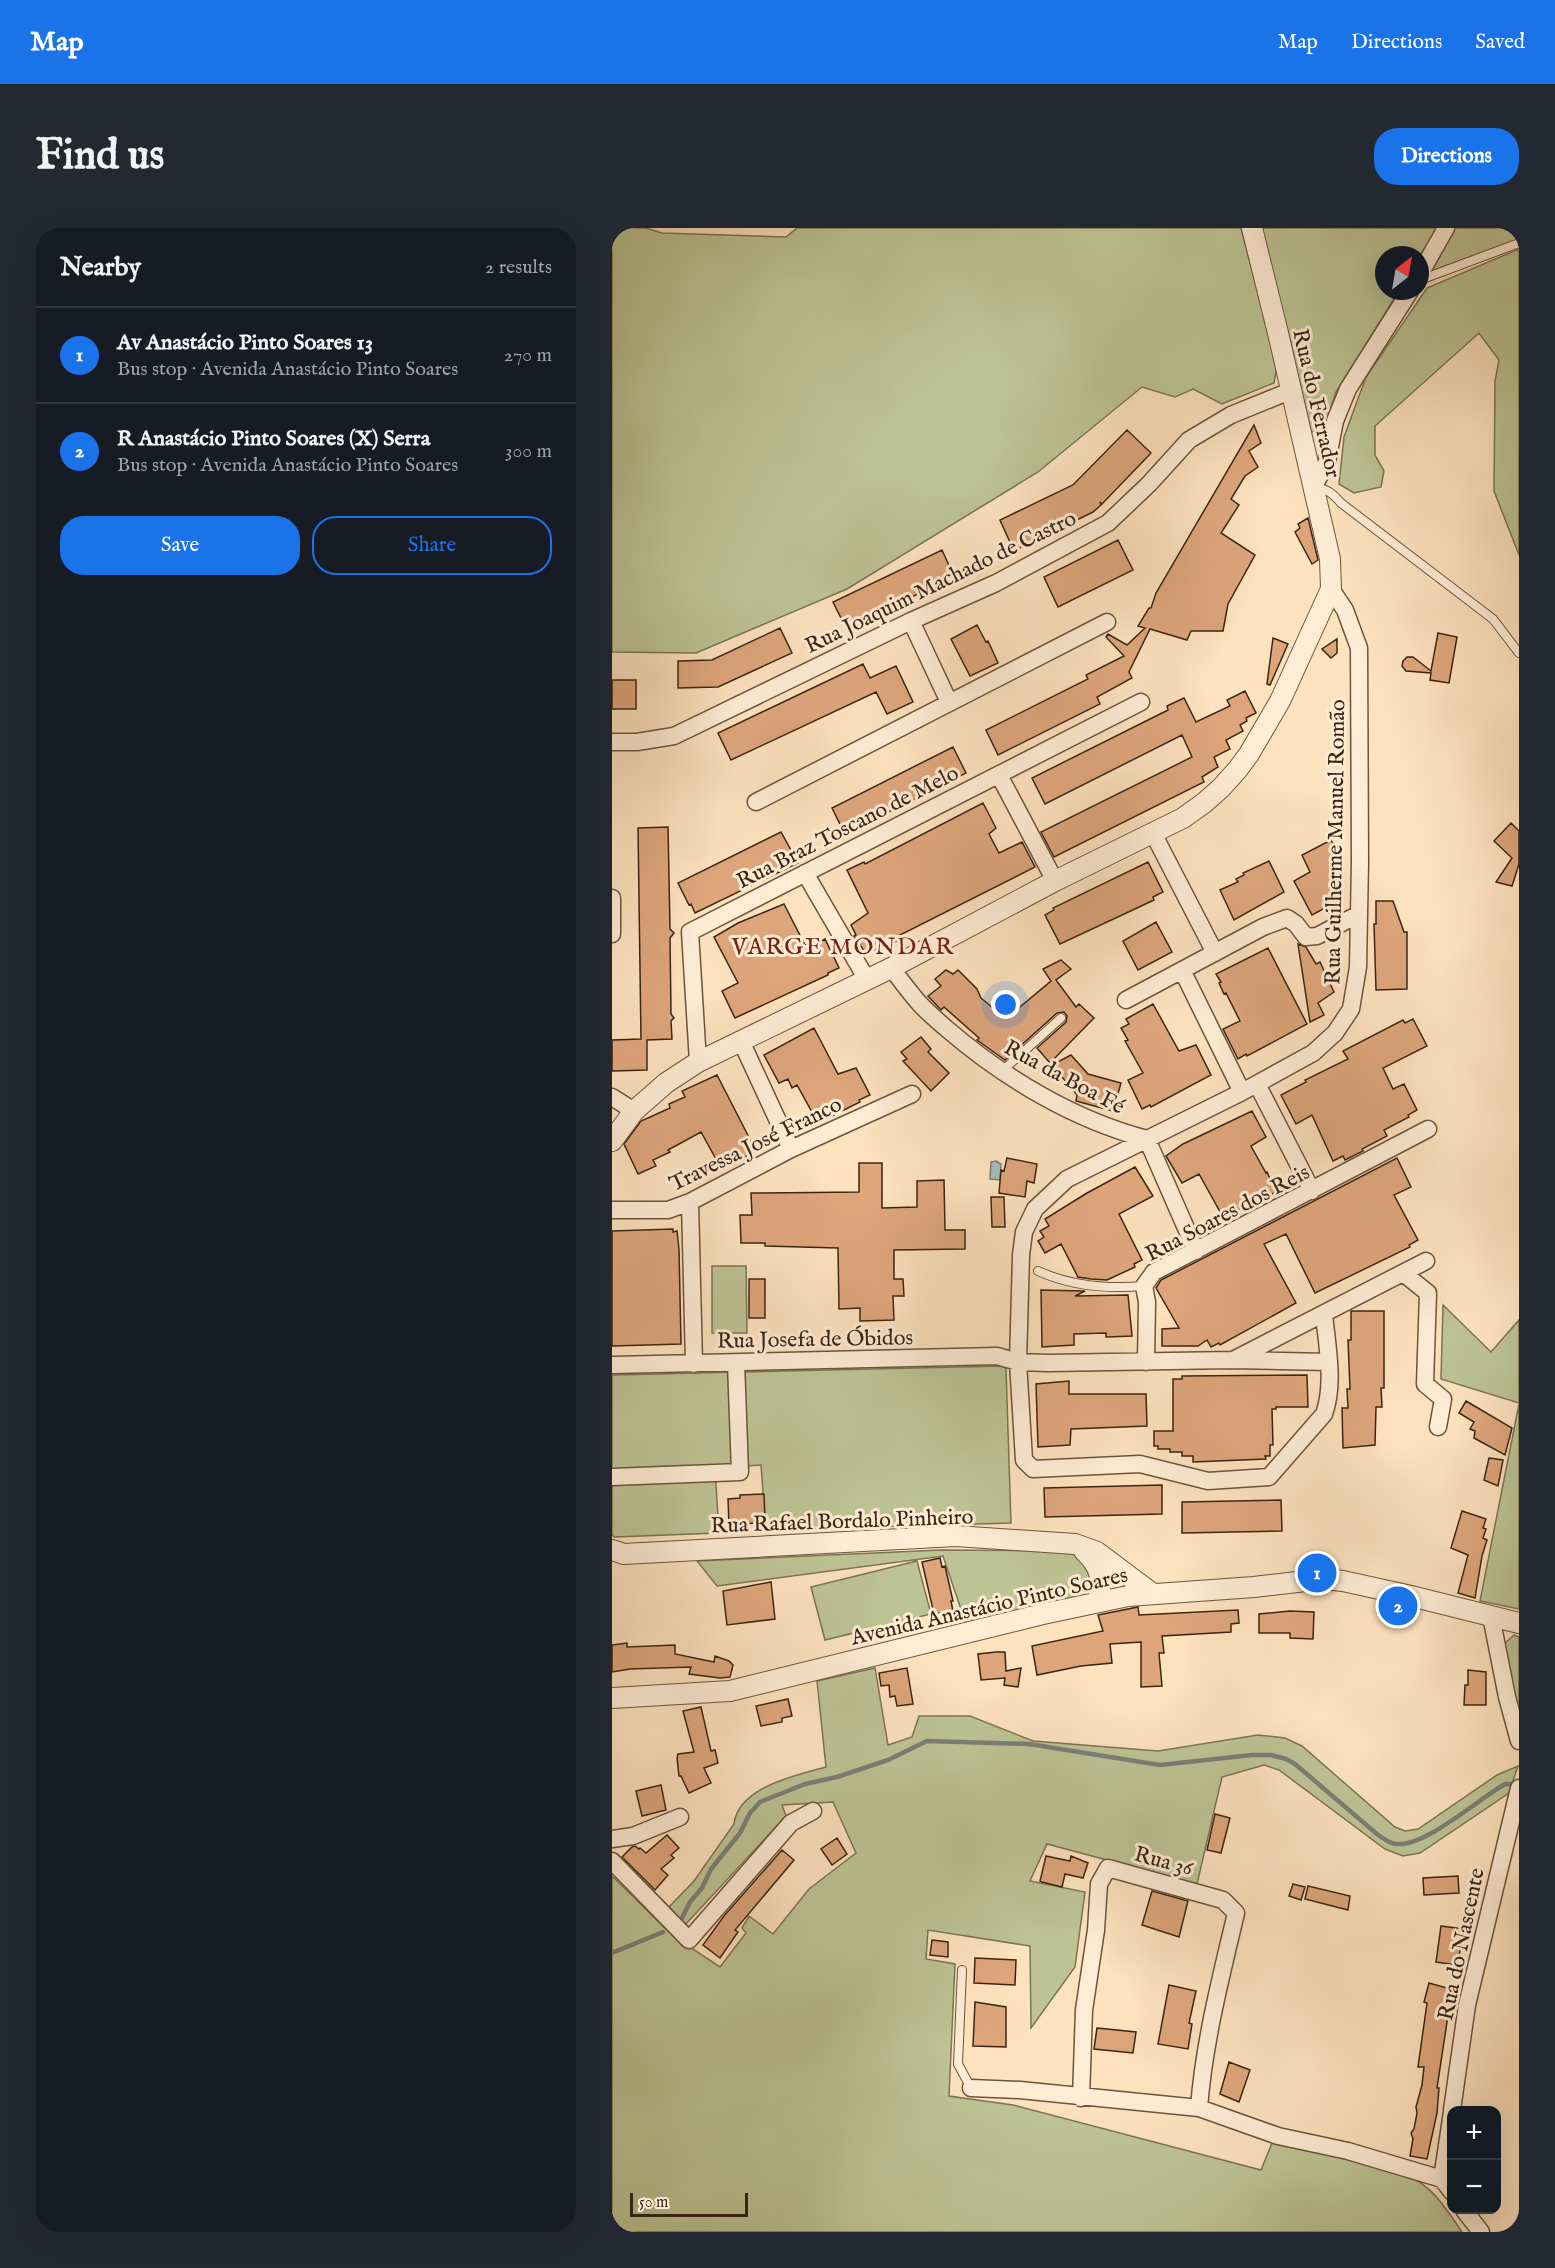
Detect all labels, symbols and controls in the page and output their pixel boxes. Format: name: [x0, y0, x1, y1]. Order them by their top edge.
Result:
text: Map: [30, 25, 84, 60]
text: Map: [1278, 29, 1318, 56]
text: Directions: [1351, 29, 1442, 56]
text: Saved: [1475, 29, 1525, 56]
button: Directions: [1374, 128, 1519, 185]
text: Find us: [36, 130, 164, 183]
north arrow: [1375, 246, 1429, 300]
text: Nearby: [60, 251, 141, 284]
text: 2 results: [485, 255, 552, 280]
street label: Rua do Ferrador: [1285, 326, 1347, 481]
text: Av Anastácio Pinto Soares 13: [117, 329, 373, 357]
text: 1: [76, 343, 83, 368]
text: 270 m: [504, 343, 552, 368]
text: Bus stop · Avenida Anastácio Pinto Soares: [117, 357, 458, 382]
text: R Anastácio Pinto Soares (X) Serra: [117, 425, 430, 453]
text: 2: [75, 439, 84, 464]
text: 300 m: [505, 439, 552, 464]
text: Bus stop · Avenida Anastácio Pinto Soares: [117, 453, 458, 478]
street label: Rua Joaquim Machado de Castro: [801, 505, 1081, 661]
button: Save: [60, 516, 300, 575]
button: Share: [312, 516, 552, 575]
street label: Rua Guilherme Manuel Romão: [1320, 699, 1352, 985]
street label: Rua Braz Toscano de Melo: [732, 760, 964, 896]
district label: VARGE MONDAR: [730, 932, 955, 963]
your location: [991, 990, 1020, 1019]
street label: Rua da Boa Fé: [999, 1034, 1129, 1121]
street label: Travessa José Franco: [665, 1091, 847, 1199]
street label: Rua Soares dos Reis: [1141, 1159, 1315, 1269]
street label: Rua Josefa de Óbidos: [717, 1324, 913, 1356]
street label: Rua Rafael Bordalo Pinheiro: [710, 1503, 974, 1541]
pin: 1: [1298, 1550, 1336, 1596]
street label: Avenida Anastácio Pinto Soares: [847, 1561, 1131, 1653]
pin: 2: [1378, 1584, 1418, 1628]
street label: Rua 36: [1131, 1841, 1197, 1883]
street label: Rua do Nascente: [1432, 1866, 1492, 2023]
map controls: [1447, 2106, 1501, 2214]
button: +: [1447, 2106, 1501, 2160]
button: −: [1447, 2160, 1501, 2214]
scale bar: [630, 2190, 748, 2218]
text: 50 m: [639, 2193, 668, 2213]

